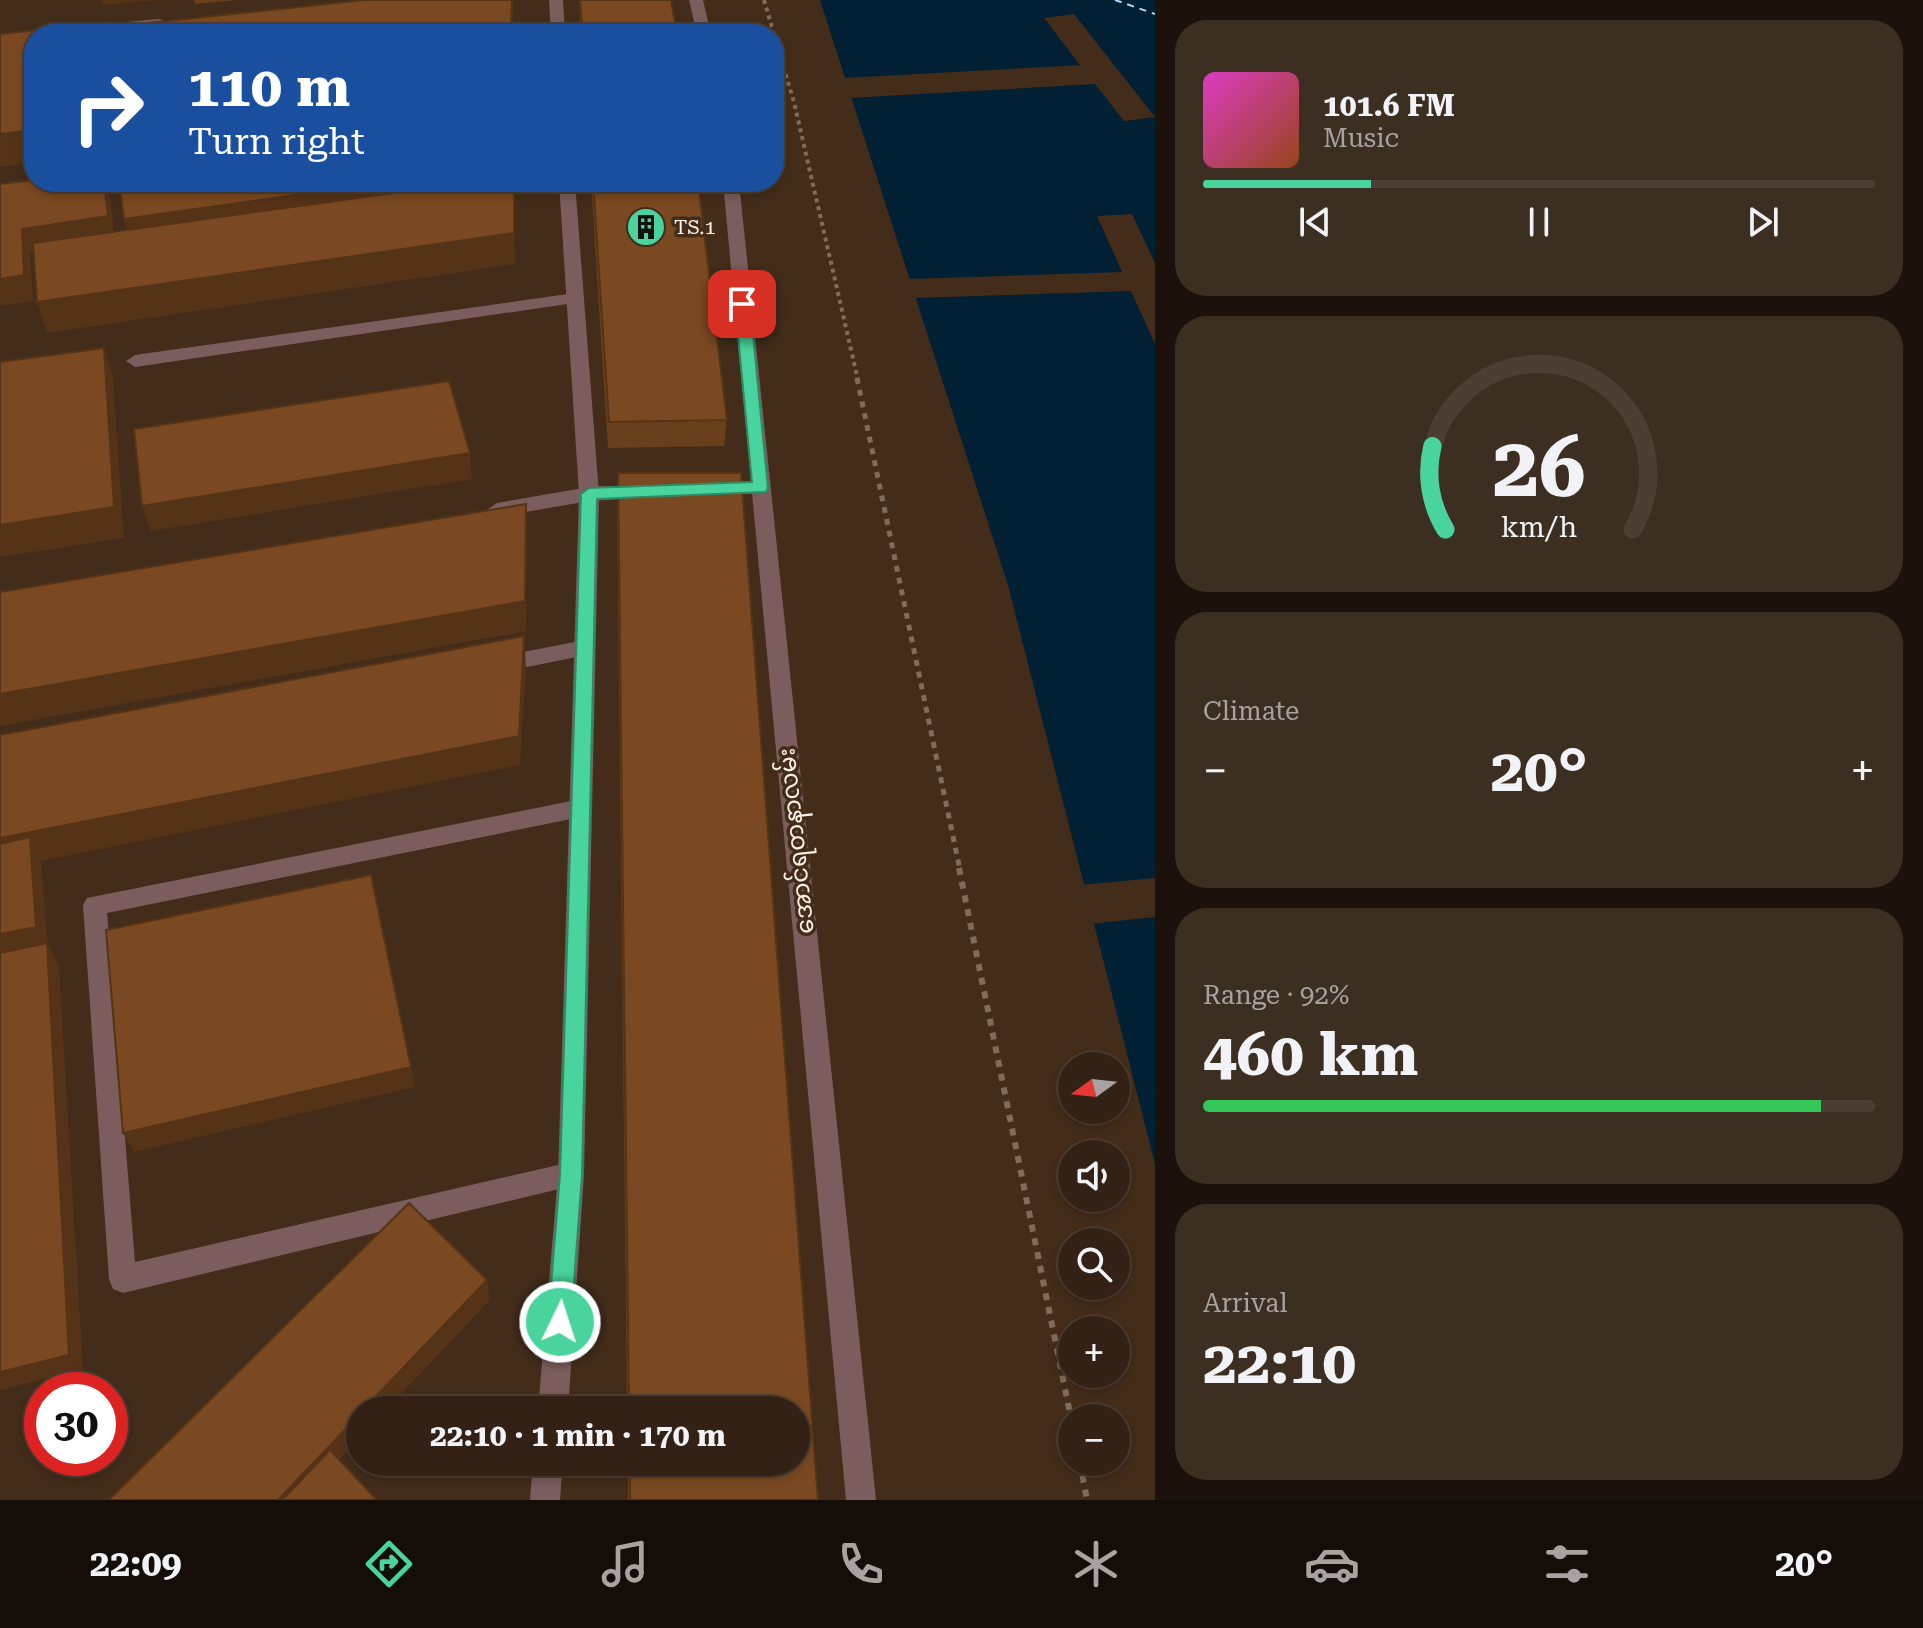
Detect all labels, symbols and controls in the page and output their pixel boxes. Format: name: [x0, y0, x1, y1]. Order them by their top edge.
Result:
text: 110 m: [188, 54, 350, 120]
icon: right: [56, 56, 160, 160]
text: 101.6 FM: [1323, 88, 1455, 123]
text: Turn right: [188, 121, 365, 163]
text: Music: [1323, 123, 1399, 153]
icon: previous: [1293, 200, 1337, 244]
icon: pause: [1517, 200, 1561, 244]
icon: next: [1741, 200, 1785, 244]
building icon: TS.1: [625, 206, 667, 248]
place label: TS.1: [674, 215, 716, 239]
pin: [708, 270, 776, 338]
icon: arrive: [720, 282, 764, 326]
text: 26: [1492, 419, 1586, 516]
text: km/h: [1501, 510, 1577, 544]
text: Climate: [1203, 696, 1299, 726]
text: 20°: [1490, 735, 1588, 806]
text: −: [1203, 745, 1228, 797]
text: +: [1850, 745, 1875, 797]
street label: အောင်ရတနာလမ်း: [770, 746, 825, 935]
text: Range · 92%: [1203, 980, 1349, 1010]
text: 460 km: [1203, 1019, 1418, 1090]
north arrow: [1058, 1052, 1130, 1124]
map controls: [1058, 1052, 1130, 1476]
button: sound: [1058, 1140, 1130, 1212]
button: search: [1058, 1228, 1130, 1300]
position arrow: [518, 1280, 602, 1364]
text: Arrival: [1203, 1288, 1288, 1318]
button: +: [1058, 1316, 1130, 1388]
text: 22:10: [1203, 1327, 1356, 1398]
speed limit sign: 30: [24, 1372, 128, 1476]
button: −: [1058, 1404, 1130, 1476]
text: 22:10 · 1 min · 170 m: [430, 1418, 726, 1453]
icon: directions: [361, 1536, 417, 1592]
icon: music: [597, 1536, 653, 1592]
icon: phone: [833, 1536, 889, 1592]
icon: climate: [1068, 1536, 1124, 1592]
icon: car: [1304, 1536, 1360, 1592]
icon: filters: [1539, 1536, 1595, 1592]
text: 22:09: [90, 1543, 182, 1585]
text: 20°: [1775, 1543, 1833, 1585]

